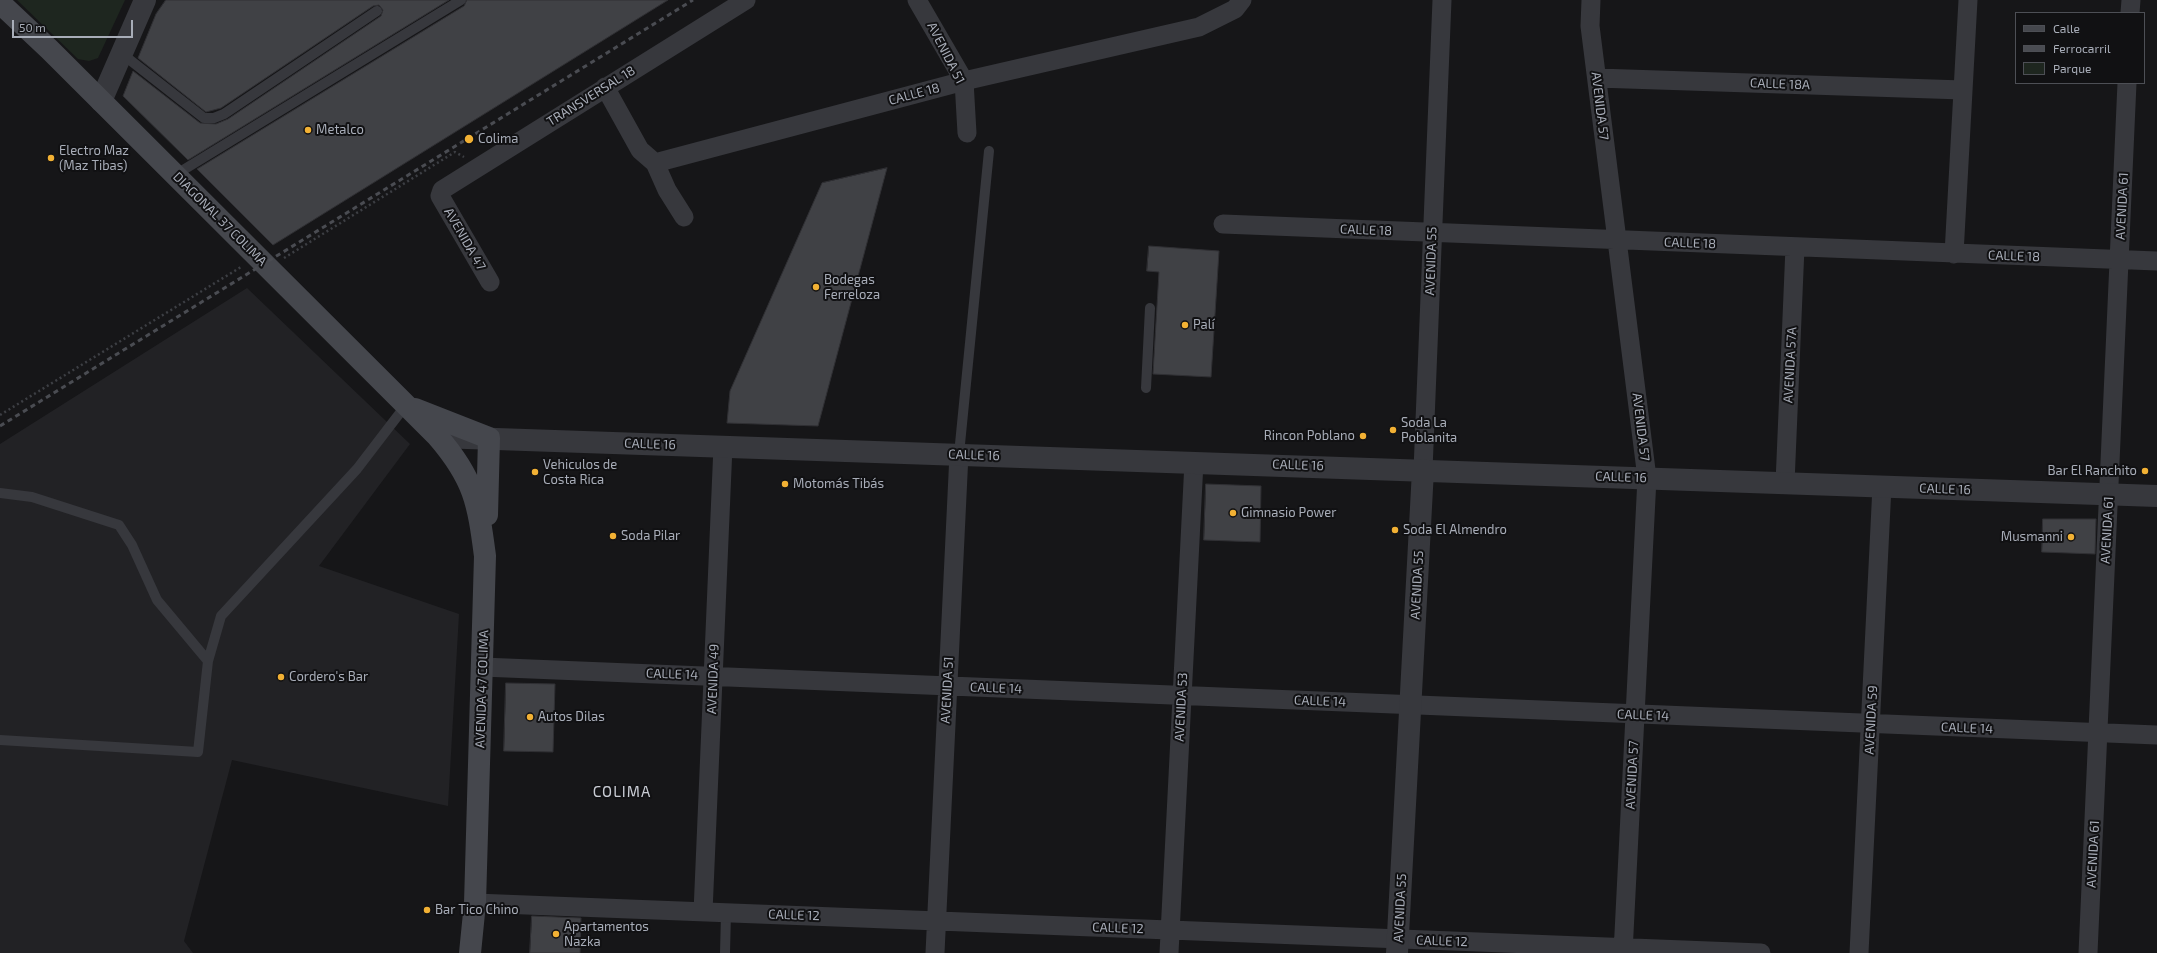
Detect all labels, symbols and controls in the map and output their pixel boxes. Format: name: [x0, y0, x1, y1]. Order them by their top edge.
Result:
scale bar: [14, 12, 135, 38]
legend: [2015, 12, 2145, 84]
text: 50 m: [19, 20, 46, 34]
street label: AVENIDA 51: [924, 20, 968, 86]
text: Calle: [2053, 21, 2080, 35]
text: Ferrocarril: [2053, 41, 2111, 55]
text: Parque: [2053, 61, 2091, 75]
street label: TRANSVERSAL 18: [544, 63, 638, 129]
street label: AVENIDA 57: [1588, 71, 1612, 141]
street label: CALLE 18A: [1750, 75, 1810, 93]
street label: CALLE 18: [887, 80, 941, 108]
place label: Metalco: [316, 122, 364, 138]
marker: Metalco: [303, 125, 313, 135]
place label: Colima: [478, 131, 518, 147]
marker: Colima: [463, 133, 475, 145]
place label: Electro Maz (Maz Tibas): [59, 143, 129, 174]
marker: Electro Maz (Maz Tibas): [46, 153, 56, 163]
street label: DIAGONAL 37 COLIMA: [170, 169, 270, 269]
street label: AVENIDA 61: [2112, 172, 2132, 240]
street label: AVENIDA 47: [441, 205, 489, 273]
street label: CALLE 18: [1340, 221, 1392, 239]
street label: AVENIDA 55: [1422, 226, 1440, 296]
street label: CALLE 18: [1664, 234, 1716, 252]
street label: CALLE 18: [1988, 247, 2040, 265]
place label: Bodegas Ferreloza: [824, 272, 880, 303]
marker: Bodegas Ferreloza: [811, 282, 821, 292]
place label: Palí: [1193, 317, 1215, 333]
marker: Palí: [1180, 320, 1190, 330]
street label: AVENIDA 57A: [1780, 327, 1800, 403]
street label: AVENIDA 57: [1629, 392, 1653, 462]
place label: Soda La Poblanita: [1401, 415, 1457, 446]
marker: Soda La Poblanita: [1388, 425, 1398, 435]
place label: Rincon Poblano: [1264, 428, 1355, 444]
marker: Rincon Poblano: [1358, 431, 1368, 441]
street label: CALLE 16: [624, 435, 676, 453]
street label: CALLE 16: [948, 446, 1000, 464]
street label: CALLE 16: [1272, 456, 1324, 474]
place label: Vehiculos de Costa Rica: [543, 457, 617, 488]
place label: Bar El Ranchito: [2047, 463, 2137, 479]
marker: Bar El Ranchito: [2140, 466, 2150, 476]
marker: Vehiculos de Costa Rica: [530, 467, 540, 477]
street label: CALLE 16: [1595, 468, 1647, 486]
place label: Motomás Tibás: [793, 476, 884, 492]
marker: Motomás Tibás: [780, 479, 790, 489]
street label: CALLE 16: [1919, 480, 1971, 498]
street label: AVENIDA 61: [2097, 496, 2117, 564]
place label: Gimnasio Power: [1241, 505, 1336, 521]
marker: Gimnasio Power: [1228, 508, 1238, 518]
place label: Soda El Almendro: [1403, 522, 1507, 538]
marker: Soda El Almendro: [1390, 525, 1400, 535]
place label: Soda Pilar: [621, 528, 680, 544]
place label: Musmanni: [2001, 529, 2063, 545]
marker: Soda Pilar: [608, 531, 618, 541]
marker: Musmanni: [2066, 532, 2076, 542]
street label: AVENIDA 55: [1407, 550, 1427, 620]
street label: AVENIDA 47 COLIMA: [472, 630, 492, 748]
street label: AVENIDA 49: [704, 644, 722, 714]
street label: AVENIDA 51: [937, 656, 957, 724]
street label: CALLE 14: [646, 665, 698, 683]
place label: Cordero's Bar: [289, 669, 368, 685]
marker: Cordero's Bar: [276, 672, 286, 682]
street label: AVENIDA 53: [1171, 672, 1191, 742]
street label: CALLE 14: [970, 679, 1022, 697]
street label: AVENIDA 59: [1861, 685, 1881, 755]
street label: CALLE 14: [1294, 692, 1346, 710]
street label: CALLE 14: [1617, 706, 1669, 724]
place label: Autos Dilas: [538, 709, 605, 725]
marker: Autos Dilas: [525, 712, 535, 722]
street label: CALLE 14: [1941, 719, 1993, 737]
street label: AVENIDA 57: [1622, 740, 1642, 810]
district label: COLIMA: [593, 783, 651, 801]
street label: AVENIDA 61: [2083, 820, 2103, 888]
street label: AVENIDA 55: [1390, 873, 1410, 943]
place label: Bar Tico Chino: [435, 902, 519, 918]
marker: Bar Tico Chino: [422, 905, 432, 915]
street label: CALLE 12: [768, 906, 820, 924]
place label: Apartamentos Nazka: [564, 919, 649, 950]
street label: CALLE 12: [1092, 919, 1144, 937]
marker: Apartamentos Nazka: [551, 929, 561, 939]
street label: CALLE 12: [1416, 932, 1468, 950]

